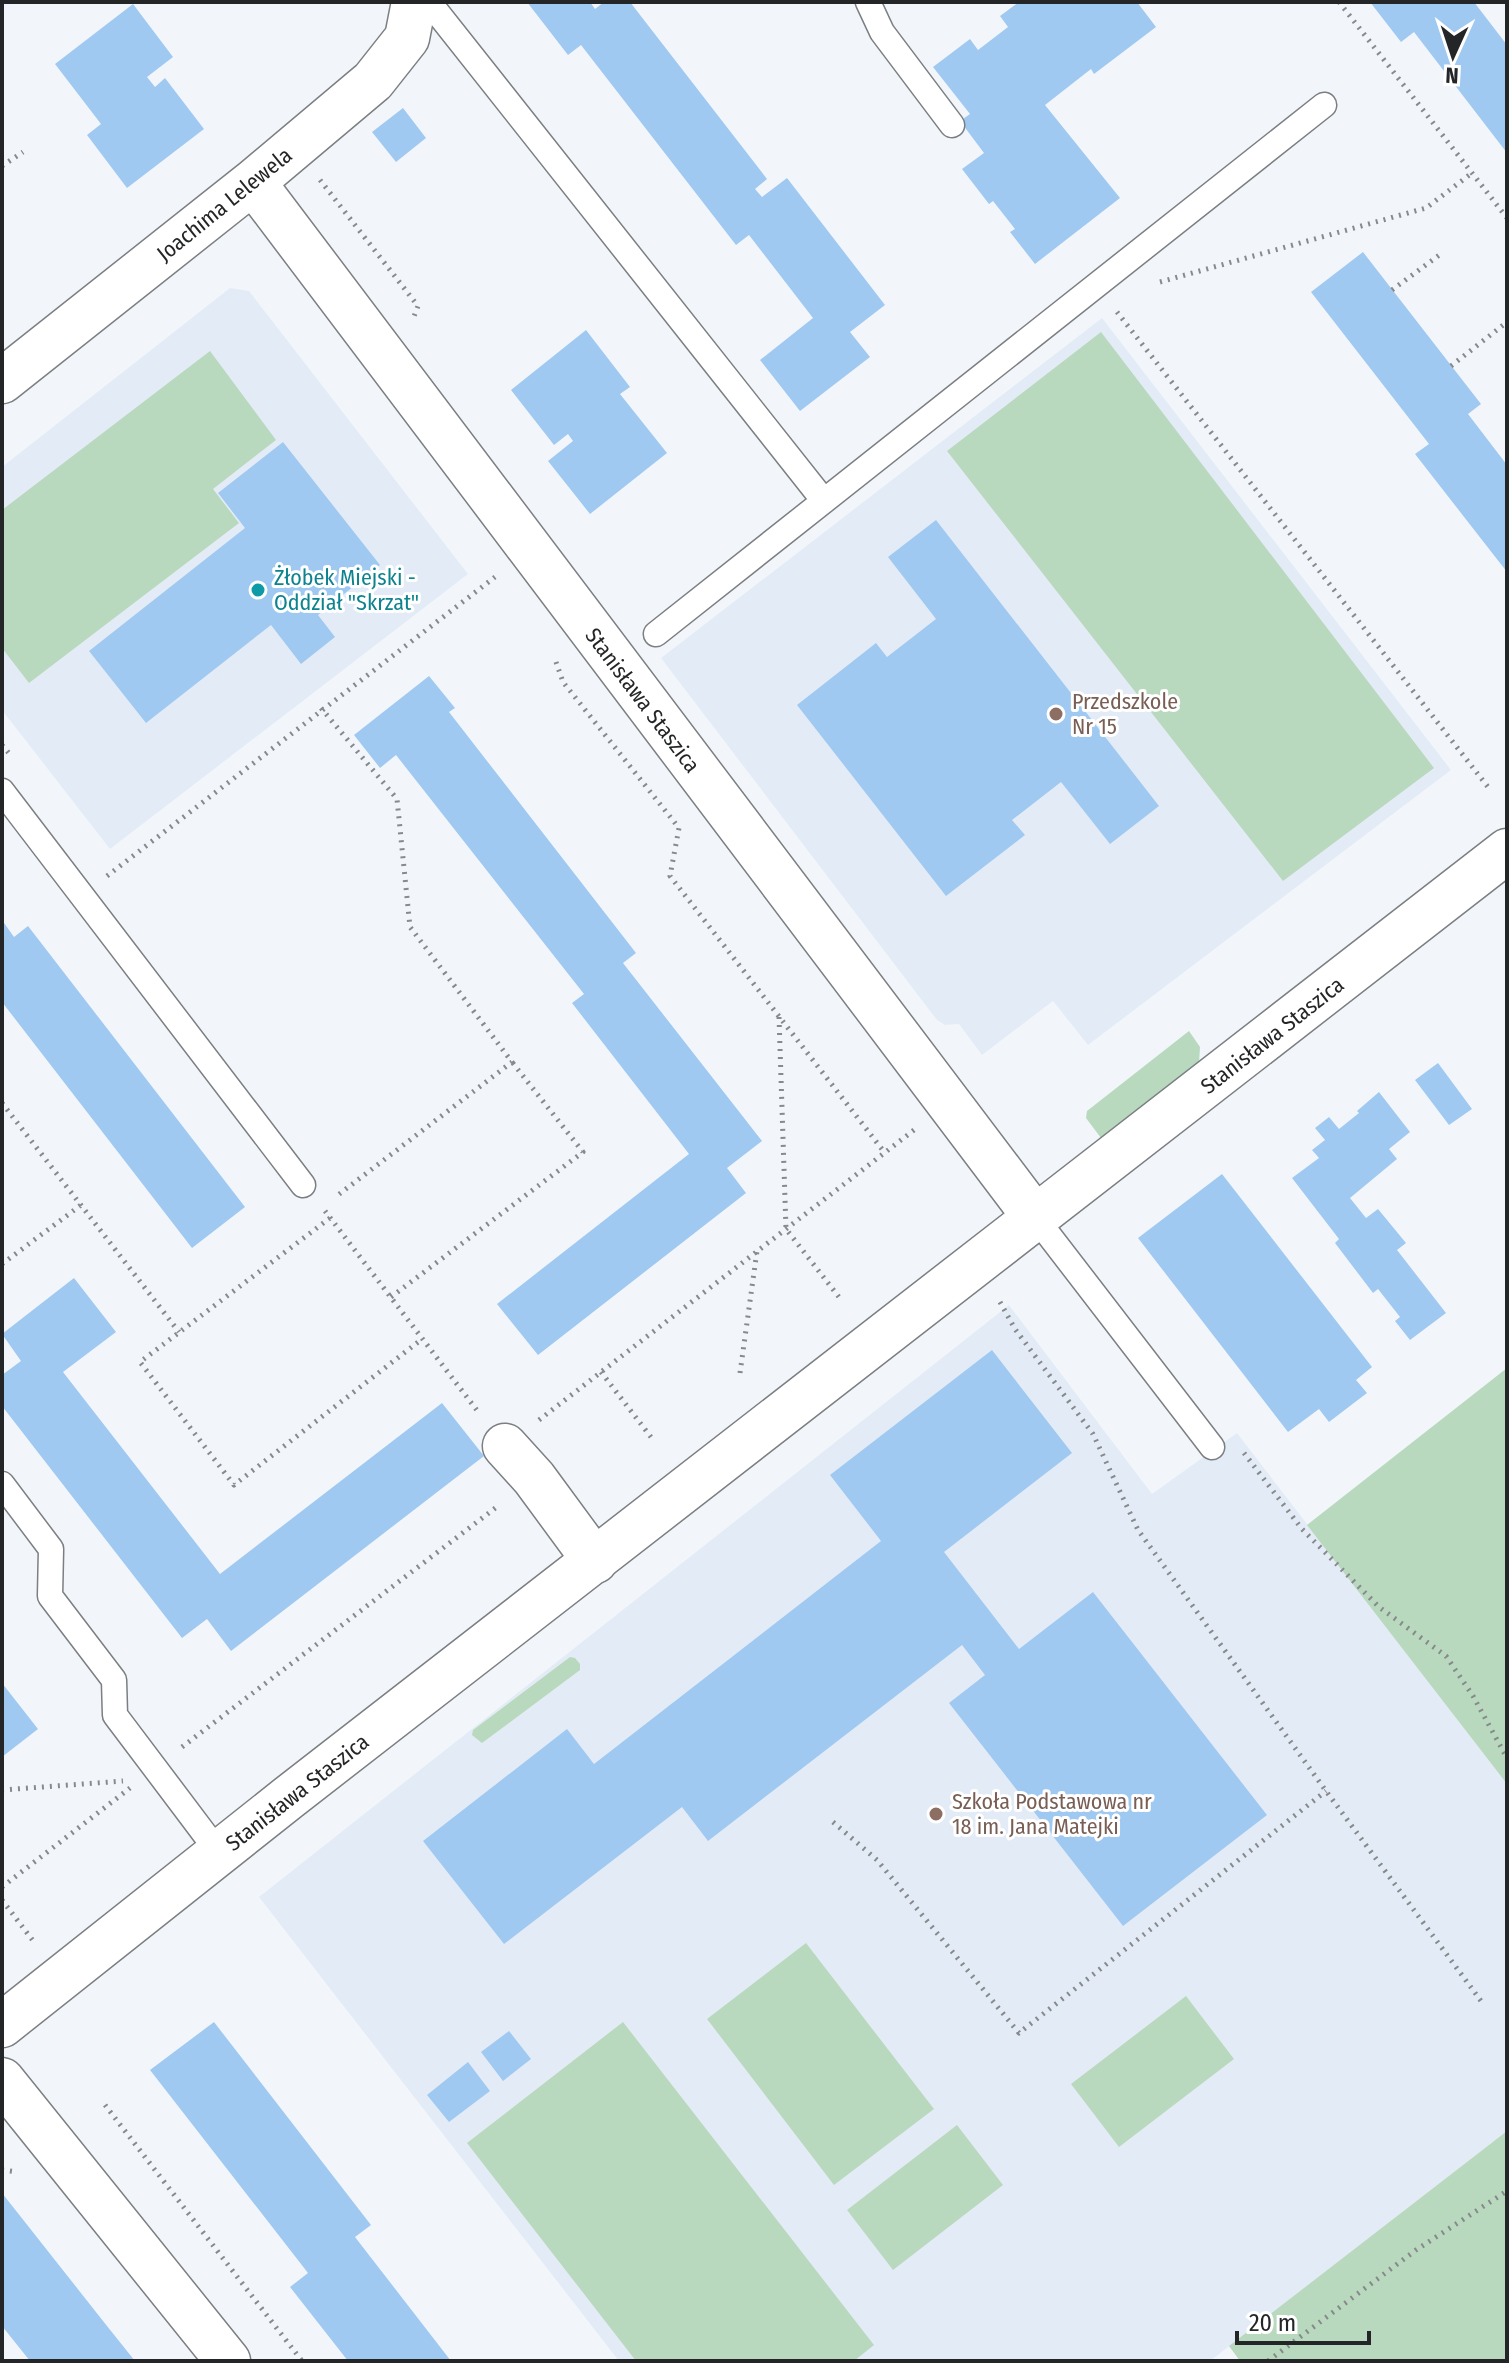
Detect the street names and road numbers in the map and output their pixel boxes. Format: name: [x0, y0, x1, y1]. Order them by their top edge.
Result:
street label: Joachima Lelewela: [151, 142, 297, 267]
street label: Stanisława Staszica: [579, 623, 706, 778]
street label: Stanisława Staszica: [1195, 971, 1349, 1100]
street label: Stanisława Staszica: [220, 1728, 374, 1857]

